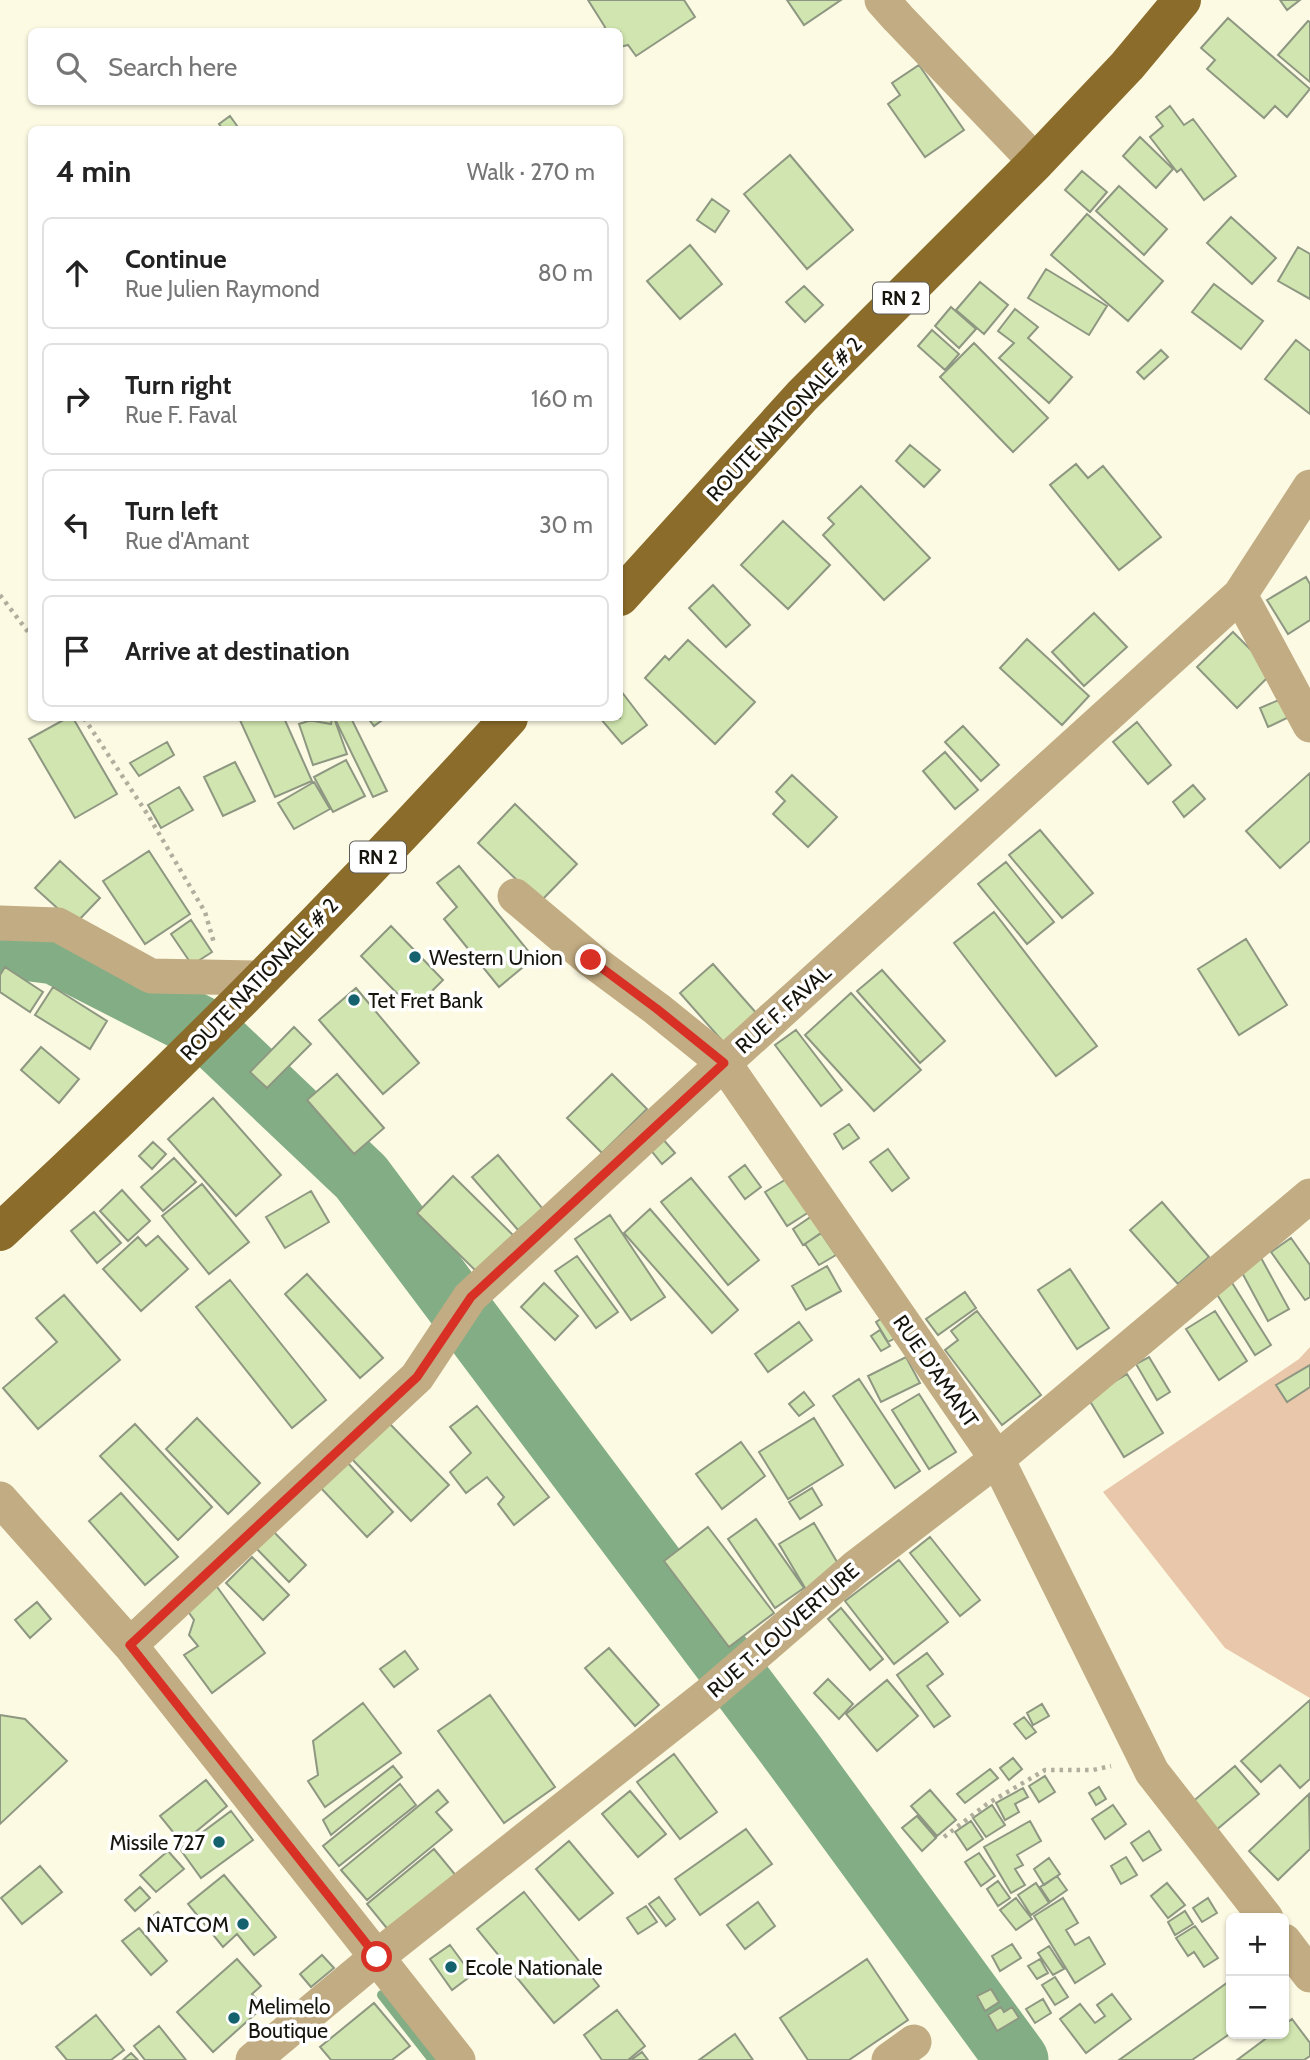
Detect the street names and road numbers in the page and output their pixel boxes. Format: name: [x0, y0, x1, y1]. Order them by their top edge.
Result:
road number: RN 2: [873, 282, 929, 314]
street label: ROUTE NATIONALE # 2: [701, 331, 867, 507]
road number: RN 2: [350, 842, 406, 872]
street label: ROUTE NATIONALE # 2: [175, 893, 343, 1065]
street label: RUE F. FAVAL: [730, 959, 836, 1058]
street label: RUE D'AMANT: [888, 1310, 984, 1432]
street label: RUE T. LOUVERTURE: [702, 1557, 864, 1703]

